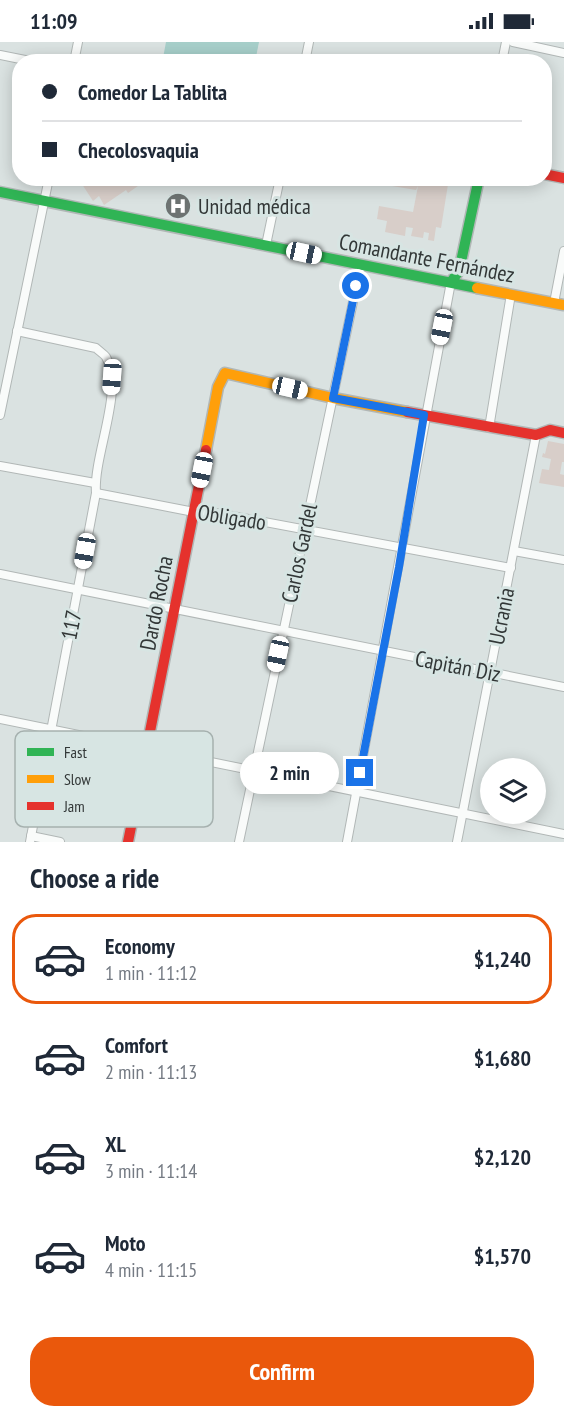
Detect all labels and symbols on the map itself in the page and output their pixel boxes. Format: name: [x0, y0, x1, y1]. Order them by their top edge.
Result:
hospital icon: Unidad médica: [163, 191, 193, 221]
place label: Unidad médica: [198, 192, 311, 220]
street label: Comandante Fernández: [337, 227, 517, 289]
car: [285, 240, 323, 266]
route start: [342, 272, 369, 299]
car: [430, 308, 454, 346]
car: [102, 358, 122, 396]
car: [270, 375, 310, 401]
car: [190, 451, 214, 489]
street label: Obligado: [196, 498, 268, 536]
street label: Carlos Gardel: [275, 500, 323, 605]
car: [73, 532, 97, 570]
street label: Dardo Rocha: [133, 553, 179, 653]
street label: Ucrania: [482, 585, 520, 647]
street label: 117: [54, 608, 88, 642]
car: [265, 635, 291, 673]
street label: Capitán Diz: [413, 644, 503, 688]
legend: [15, 731, 213, 827]
text: Fast: [64, 742, 87, 762]
callout: 2 min: [240, 752, 339, 794]
route end: [346, 759, 373, 786]
text: Slow: [64, 769, 91, 789]
text: Jam: [63, 796, 85, 816]

